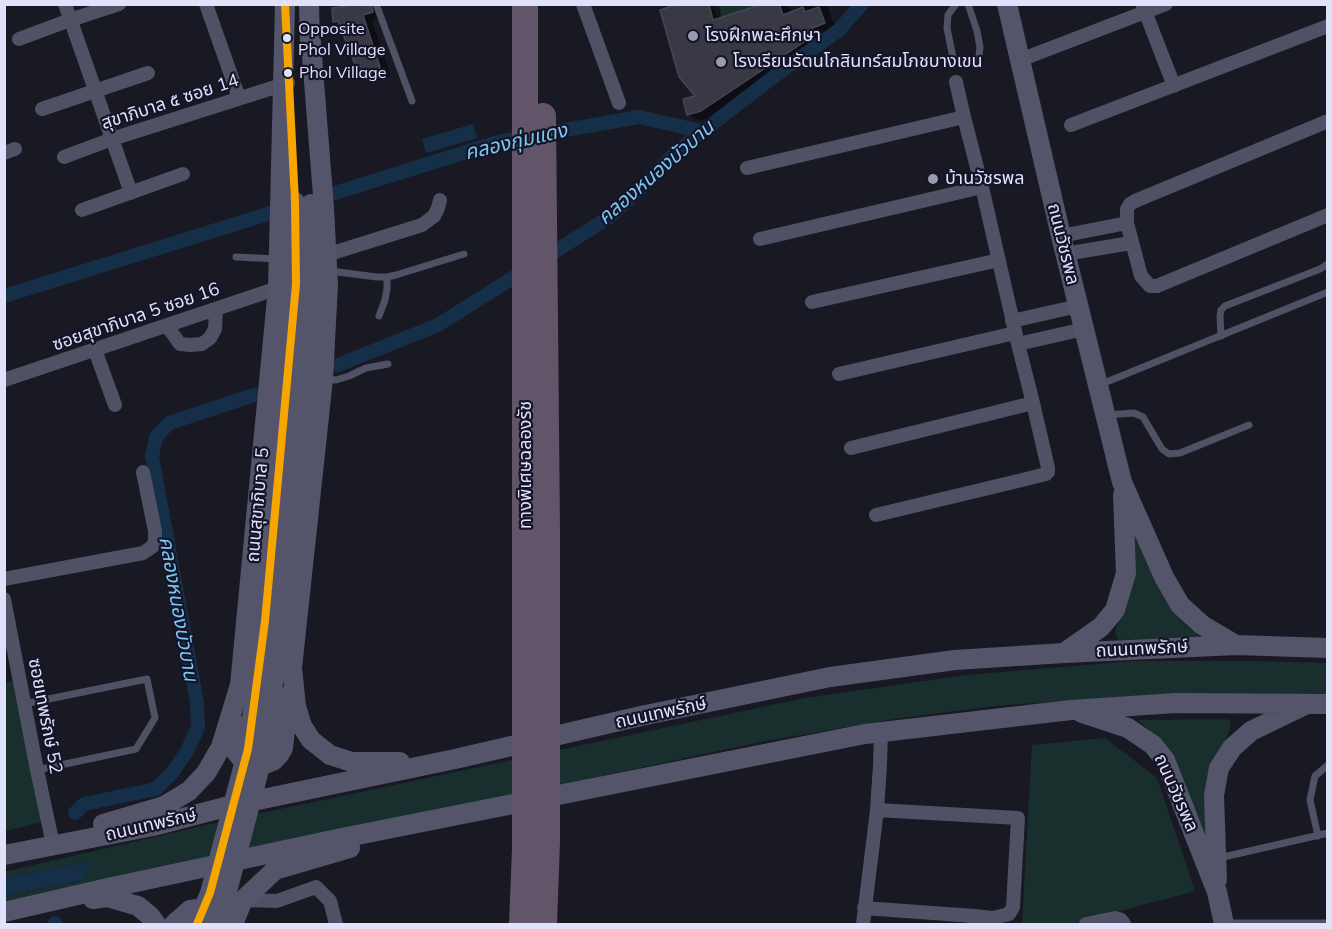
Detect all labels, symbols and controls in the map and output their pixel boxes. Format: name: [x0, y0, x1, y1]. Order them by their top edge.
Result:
place label: Opposite Phol Village: [298, 19, 385, 57]
place label: โรงฝึกพละศึกษา: [705, 25, 821, 47]
marker: โรงฝึกพละศึกษา: [686, 29, 700, 43]
marker: Opposite Phol Village: [281, 32, 293, 44]
place label: โรงเรียนรัตนโกสินทร์สมโภชบางเขน: [733, 51, 983, 73]
marker: โรงเรียนรัตนโกสินทร์สมโภชบางเขน: [714, 55, 728, 69]
place label: Phol Village: [299, 63, 386, 83]
marker: Phol Village: [282, 67, 294, 79]
street label: สุขาภิบาล ๕ ซอย 14: [99, 70, 241, 134]
water label: คลองหนองบัวบาน: [593, 116, 719, 230]
water label: คลองกุ่มแดง: [462, 119, 570, 165]
place label: บ้านวัชรพล: [945, 168, 1025, 190]
marker: บ้านวัชรพล: [926, 172, 940, 186]
street label: ถนนวัชรพล: [1042, 201, 1084, 287]
street label: ซอยสุขาภิบาล 5 ซอย 16: [50, 278, 222, 356]
street label: ทางพิเศษฉลองรัช: [515, 401, 537, 529]
street label: ถนนสุขาภิบาล 5: [242, 447, 274, 563]
water label: คลองหนองบัวบาน: [153, 535, 203, 683]
street label: ถนนเทพรักษ์: [1095, 636, 1189, 662]
street label: ซอยเทพรักษ์ 52: [23, 656, 67, 776]
street label: ถนนเทพรักษ์: [613, 693, 709, 733]
street label: ถนนวัชรพล: [1149, 751, 1203, 835]
street label: ถนนเทพรักษ์: [103, 804, 199, 846]

